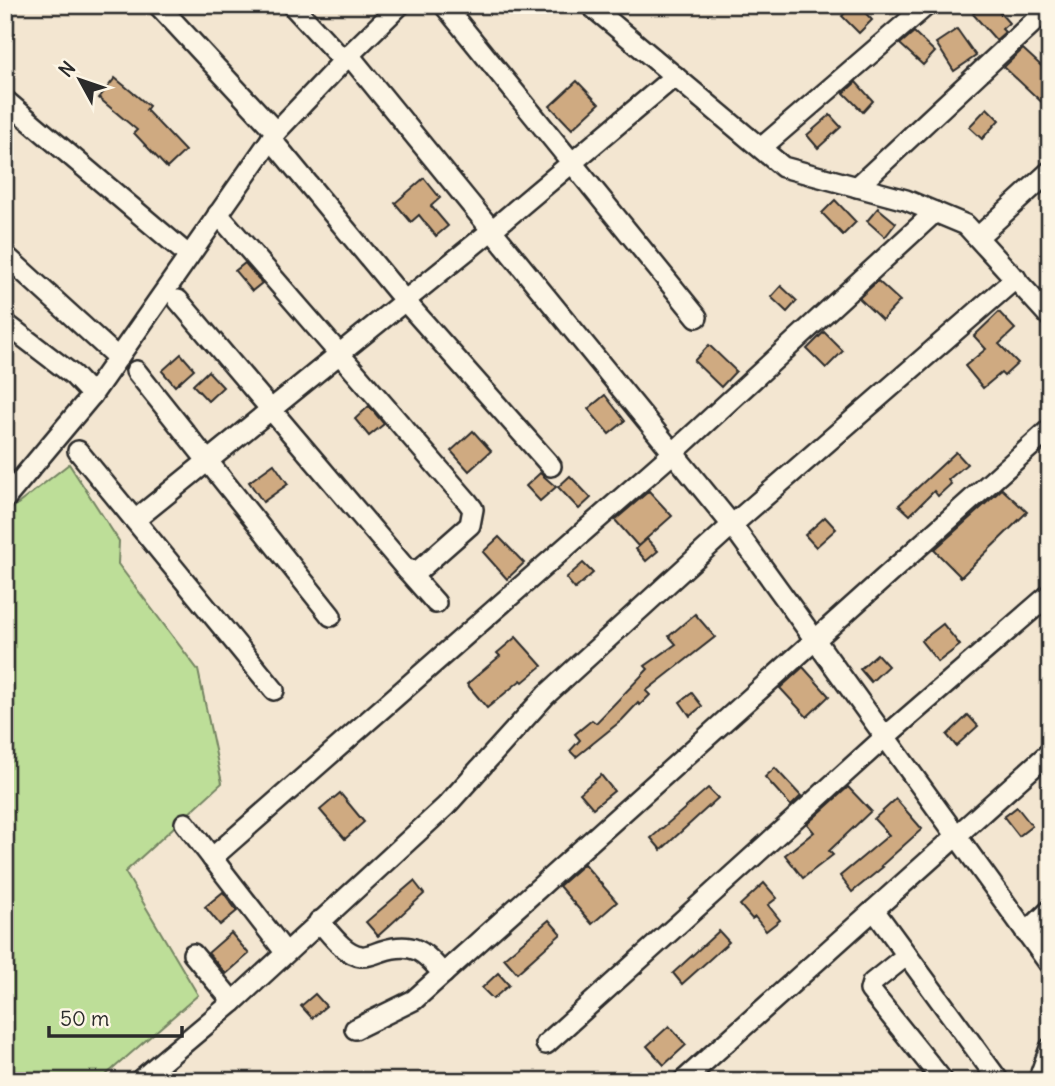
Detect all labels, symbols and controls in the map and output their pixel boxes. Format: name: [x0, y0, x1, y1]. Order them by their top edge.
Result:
north arrow: [46, 46, 116, 116]
text: N: [54, 56, 80, 82]
scale bar: [49, 995, 182, 1039]
text: 50 m: [60, 1005, 109, 1032]

